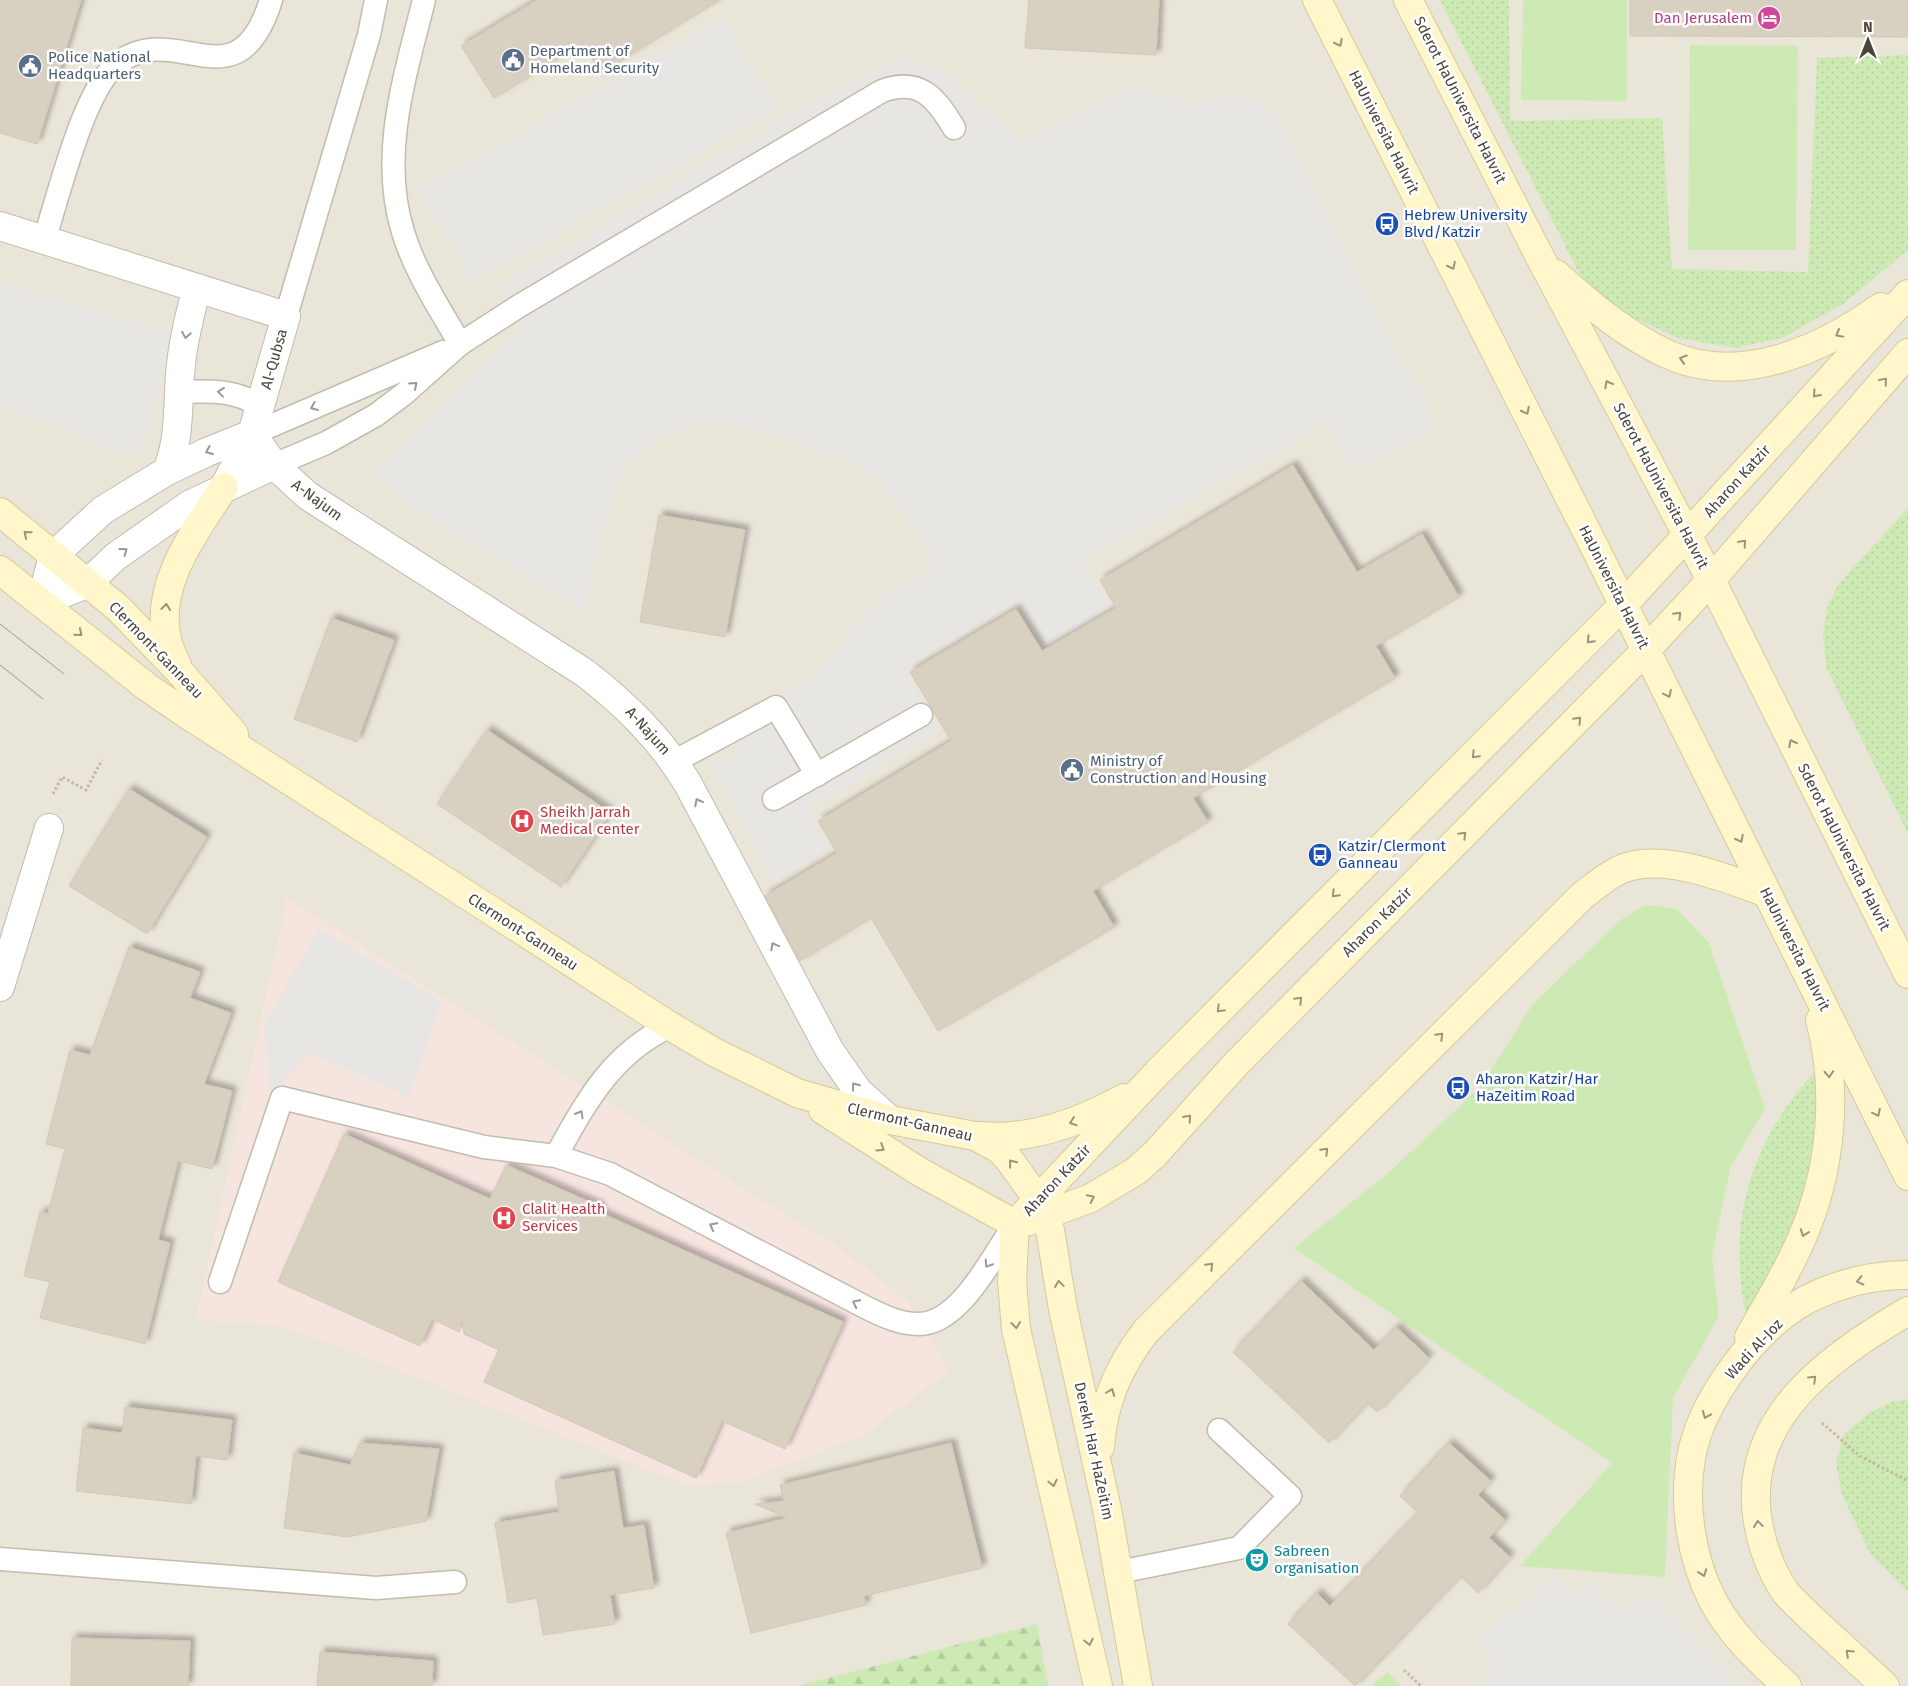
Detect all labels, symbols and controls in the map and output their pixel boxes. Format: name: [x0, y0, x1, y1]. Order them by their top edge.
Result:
hotel icon: Dan Jerusalem: [1756, 5, 1782, 31]
place label: Dan Jerusalem: [1654, 9, 1752, 27]
street label: Sderot HaUniversita HaIvrit: [1410, 13, 1510, 187]
north arrow: [1843, 15, 1893, 65]
text: N: [1863, 19, 1873, 36]
one-way arrow: [1333, 38, 1343, 47]
place label: Department of Homeland Security: [530, 42, 660, 77]
public building icon: Department of Homeland Security: [500, 47, 526, 73]
place label: Police National Headquarters: [48, 48, 151, 83]
public building icon: Police National Headquarters: [17, 53, 43, 79]
street label: HaUniversita HaIvrit: [1345, 67, 1423, 197]
place label: Hebrew University Blvd/Katzir: [1404, 206, 1528, 241]
bus stop icon: Hebrew University Blvd/Katzir: [1374, 211, 1400, 237]
one-way arrow: [1446, 261, 1456, 270]
street label: Al-Qubsa: [257, 327, 291, 391]
one-way arrow: [1835, 328, 1844, 338]
one-way arrow: [181, 331, 191, 340]
one-way arrow: [1679, 355, 1687, 365]
one-way arrow: [1878, 377, 1887, 386]
one-way arrow: [1604, 380, 1614, 389]
one-way arrow: [409, 382, 418, 391]
one-way arrow: [217, 388, 226, 398]
one-way arrow: [1813, 389, 1822, 398]
street label: Sderot HaUniversita HaIvrit: [1610, 400, 1713, 573]
one-way arrow: [310, 401, 319, 412]
one-way arrow: [1520, 406, 1530, 415]
street label: Aharon Katzir: [1700, 441, 1774, 521]
one-way arrow: [205, 445, 214, 456]
street label: A-Najum: [288, 476, 346, 524]
street label: HaUniversita HaIvrit: [1575, 522, 1653, 652]
one-way arrow: [23, 531, 32, 540]
one-way arrow: [1737, 540, 1746, 549]
one-way arrow: [118, 548, 128, 557]
street label: Clermont-Ganneau: [105, 598, 207, 702]
one-way arrow: [160, 603, 171, 611]
one-way arrow: [1673, 612, 1682, 621]
one-way arrow: [73, 627, 82, 636]
one-way arrow: [1587, 634, 1596, 643]
one-way arrow: [1662, 688, 1672, 697]
street label: A-Najum: [622, 703, 674, 759]
one-way arrow: [1572, 717, 1581, 726]
one-way arrow: [1788, 739, 1798, 748]
one-way arrow: [1472, 749, 1481, 758]
place label: Ministry of Construction and Housing: [1090, 752, 1267, 787]
public building icon: Ministry of Construction and Housing: [1059, 757, 1085, 783]
street label: Sderot HaUniversita HaIvrit: [1794, 760, 1894, 934]
one-way arrow: [694, 798, 704, 807]
place label: Sheikh Jarrah Medical center: [540, 803, 640, 838]
hospital icon: Sheikh Jarrah Medical center: [509, 808, 535, 834]
one-way arrow: [1457, 832, 1466, 841]
one-way arrow: [1734, 834, 1744, 843]
place label: Katzir/Clermont Ganneau: [1338, 837, 1446, 872]
bus stop icon: Katzir/Clermont Ganneau: [1307, 842, 1333, 868]
street label: Aharon Katzir: [1338, 883, 1416, 961]
street label: HaUniversita HaIvrit: [1756, 884, 1834, 1014]
one-way arrow: [1332, 889, 1341, 898]
street label: Clermont-Ganneau: [464, 890, 582, 974]
one-way arrow: [770, 942, 780, 951]
one-way arrow: [1293, 997, 1302, 1006]
one-way arrow: [1217, 1003, 1226, 1012]
one-way arrow: [1435, 1033, 1444, 1042]
place label: Aharon Katzir/Har HaZeitim Road: [1476, 1070, 1599, 1105]
one-way arrow: [1824, 1070, 1835, 1078]
bus stop icon: Aharon Katzir/Har HaZeitim Road: [1445, 1075, 1471, 1101]
one-way arrow: [852, 1083, 860, 1092]
street label: Clermont-Ganneau: [846, 1099, 974, 1145]
one-way arrow: [1871, 1108, 1881, 1117]
one-way arrow: [574, 1110, 584, 1119]
one-way arrow: [1182, 1115, 1191, 1124]
one-way arrow: [1069, 1116, 1077, 1126]
street label: Aharon Katzir: [1019, 1140, 1095, 1220]
one-way arrow: [876, 1142, 885, 1152]
one-way arrow: [1319, 1148, 1328, 1157]
one-way arrow: [1008, 1159, 1017, 1168]
one-way arrow: [1085, 1194, 1094, 1204]
place label: Clalit Health Services: [522, 1200, 605, 1235]
hospital icon: Clalit Health Services: [491, 1205, 517, 1231]
one-way arrow: [709, 1223, 718, 1233]
one-way arrow: [1800, 1228, 1810, 1237]
one-way arrow: [984, 1259, 994, 1268]
one-way arrow: [1204, 1262, 1213, 1271]
one-way arrow: [1855, 1275, 1864, 1286]
one-way arrow: [1054, 1280, 1065, 1288]
one-way arrow: [852, 1299, 861, 1309]
street label: Wadi Al-Joz: [1722, 1315, 1787, 1383]
one-way arrow: [1010, 1321, 1020, 1329]
one-way arrow: [1807, 1376, 1816, 1385]
street label: Derekh Har HaZeitim: [1071, 1380, 1117, 1522]
one-way arrow: [1105, 1388, 1115, 1397]
one-way arrow: [1701, 1410, 1712, 1419]
one-way arrow: [1047, 1479, 1058, 1488]
one-way arrow: [1753, 1519, 1764, 1527]
place label: Sabreen organisation: [1274, 1542, 1359, 1577]
theatre icon: Sabreen organisation: [1244, 1547, 1270, 1573]
one-way arrow: [1697, 1568, 1707, 1577]
one-way arrow: [1083, 1637, 1094, 1646]
one-way arrow: [1846, 1650, 1855, 1659]

